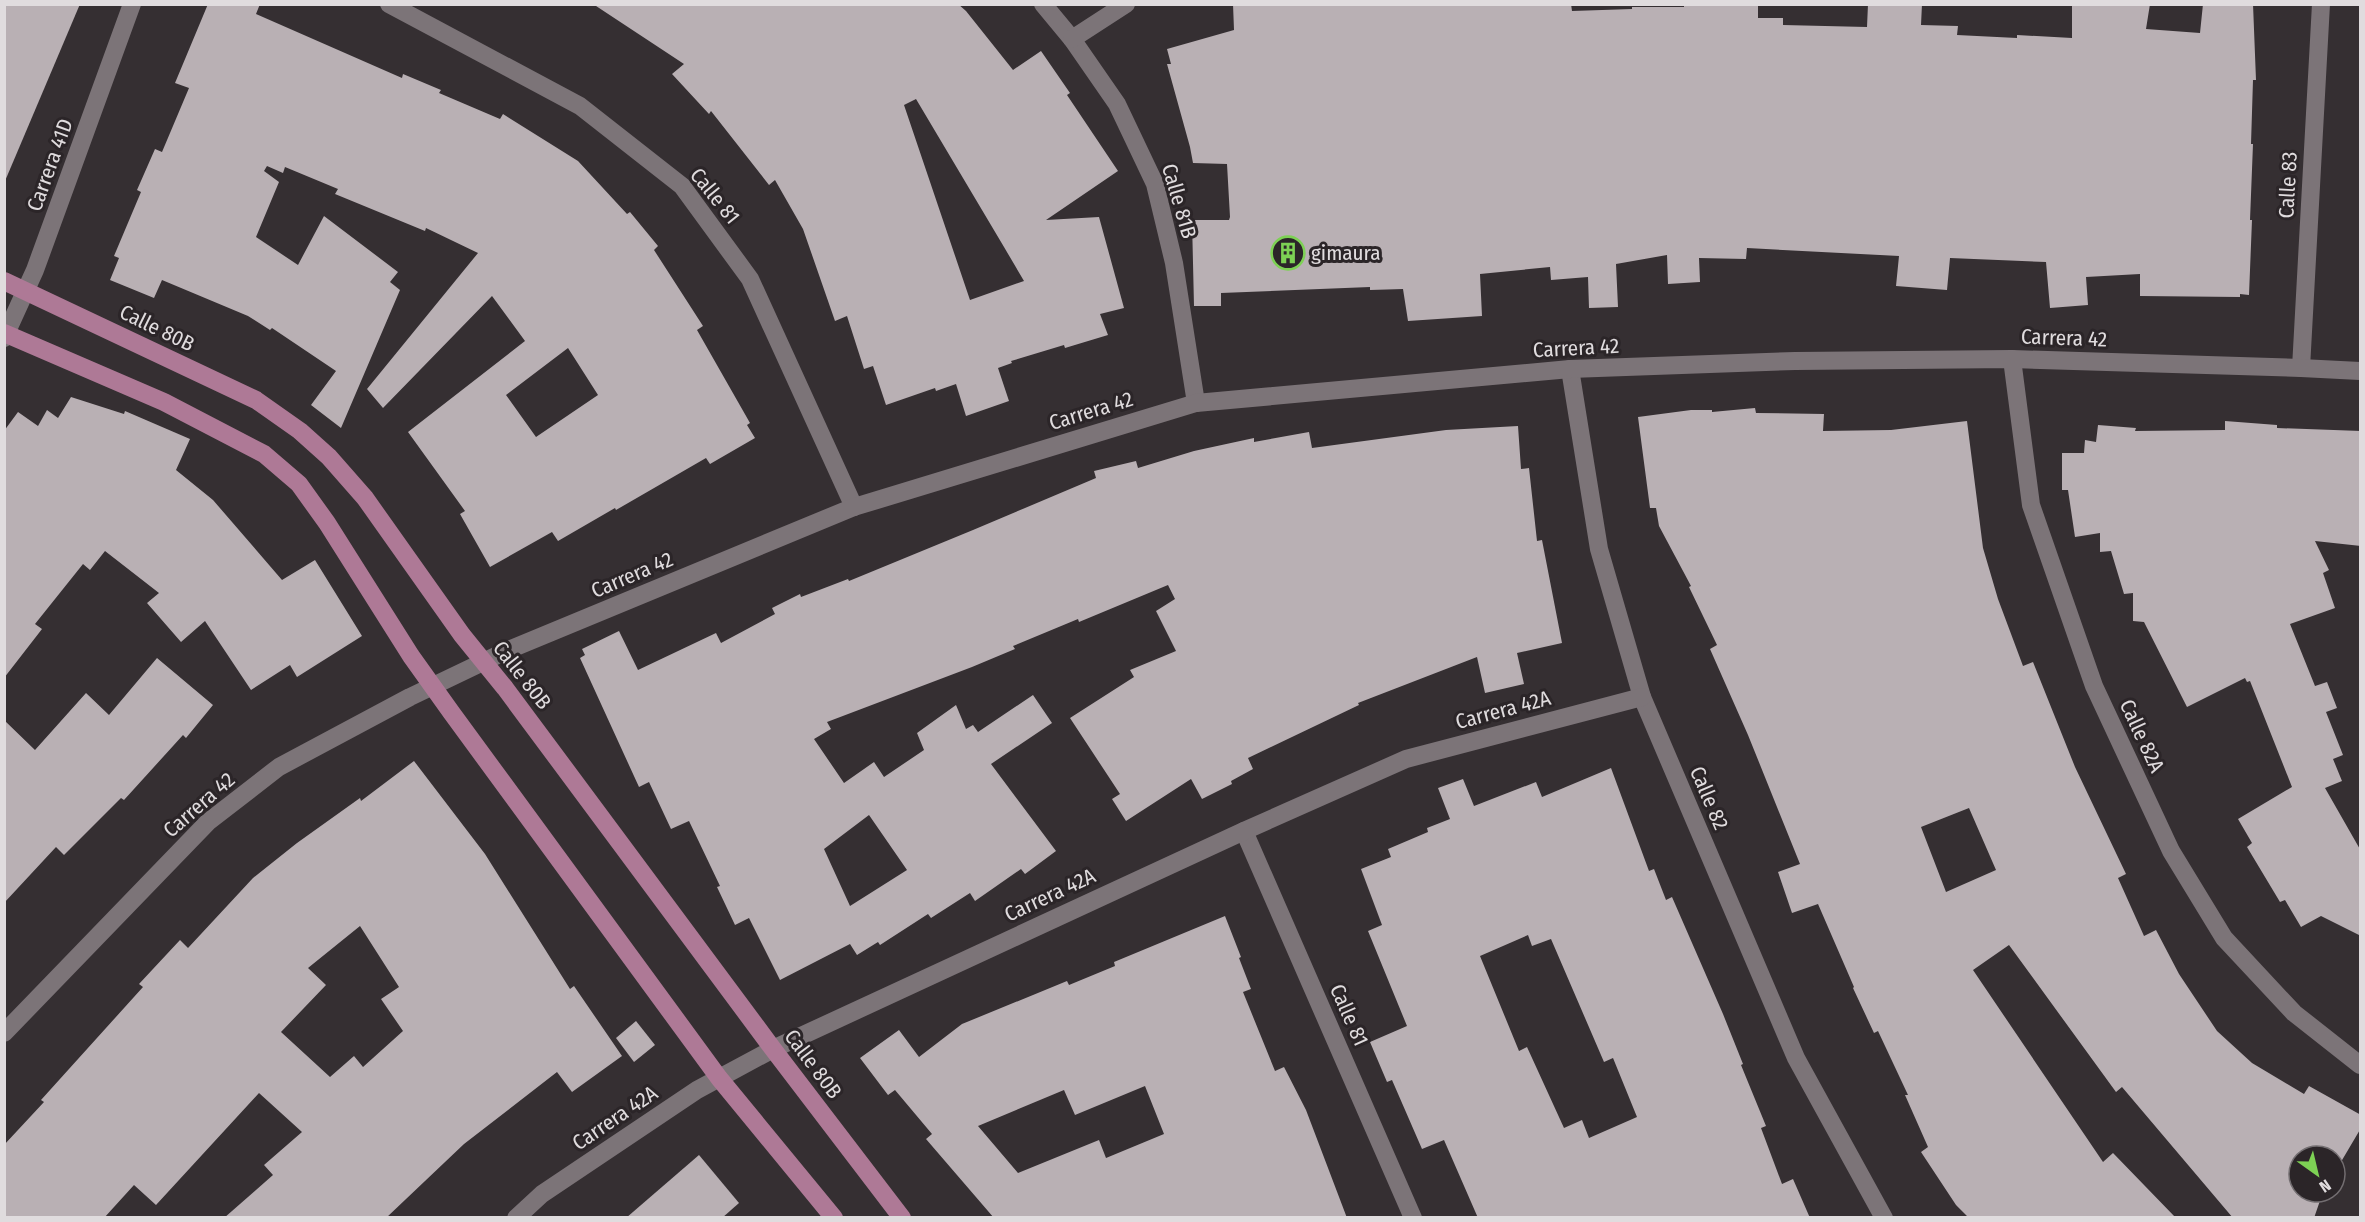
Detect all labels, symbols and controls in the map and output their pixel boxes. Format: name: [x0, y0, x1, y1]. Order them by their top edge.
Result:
street label: Carrera 41D: [21, 115, 79, 215]
street label: Calle 83: [2273, 151, 2303, 219]
street label: Calle 81B: [1156, 161, 1202, 241]
street label: Calle 81: [684, 163, 746, 229]
building icon: gimaura: [1270, 235, 1306, 271]
place label: gimaura: [1311, 240, 1381, 266]
street label: Calle 80B: [115, 299, 199, 357]
street label: Carrera 42: [2020, 324, 2108, 352]
street label: Carrera 42: [1532, 333, 1620, 363]
street label: Carrera 42: [1046, 386, 1136, 436]
street label: Carrera 42: [587, 546, 677, 604]
street label: Calle 80B: [487, 636, 557, 714]
street label: Carrera 42A: [1453, 685, 1553, 735]
street label: Calle 82A: [2114, 695, 2170, 777]
street label: Calle 82: [1684, 762, 1734, 834]
street label: Carrera 42: [158, 767, 240, 843]
street label: Carrera 42A: [1000, 863, 1100, 927]
street label: Calle 81: [1324, 980, 1374, 1050]
street label: Calle 80B: [779, 1024, 847, 1104]
street label: Carrera 42A: [567, 1080, 663, 1156]
north arrow: [2287, 1144, 2347, 1204]
text: N: [2316, 1175, 2334, 1197]

